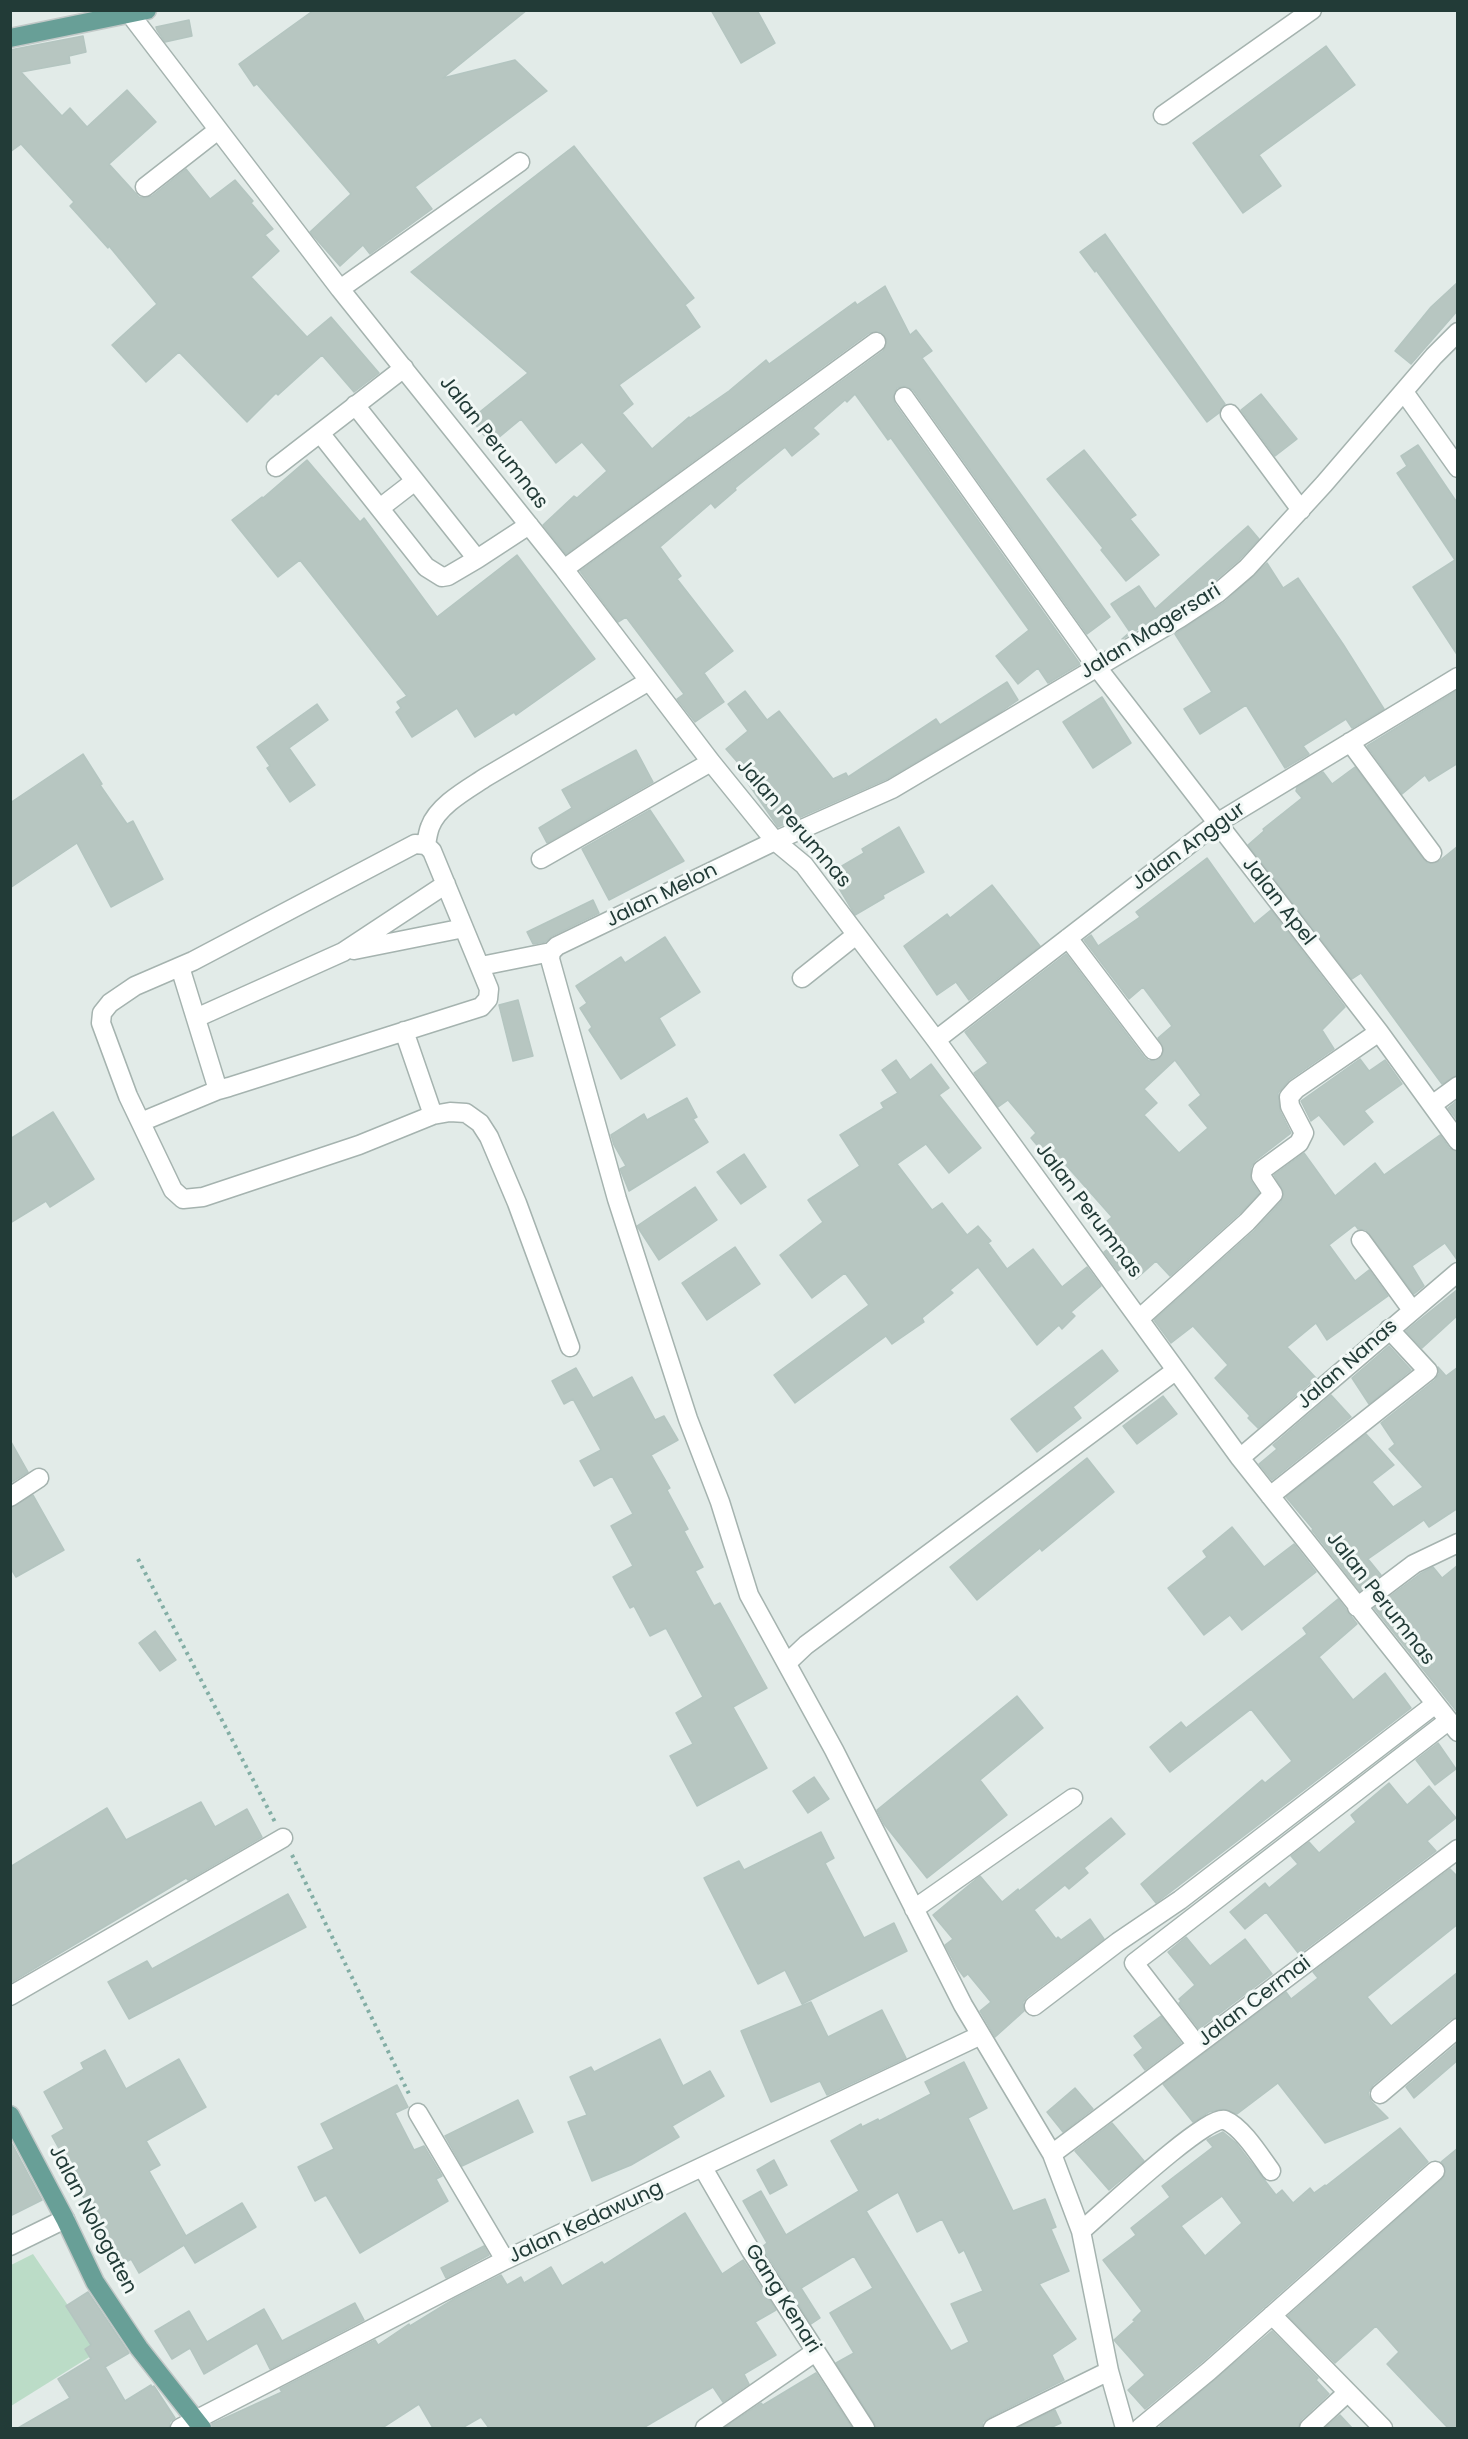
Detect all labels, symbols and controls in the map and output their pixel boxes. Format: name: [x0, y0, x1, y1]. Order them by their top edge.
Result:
street label: Jalan Perumnas: [434, 372, 552, 514]
street label: Jalan Magersari: [1076, 579, 1226, 685]
street label: Jalan Perumnas: [731, 755, 855, 893]
street label: Jalan Anggur: [1128, 798, 1250, 896]
street label: Jalan Apel: [1236, 853, 1320, 951]
street label: Jalan Melon: [602, 859, 722, 933]
street label: Jalan Perumnas: [1030, 1139, 1146, 1283]
street label: Jalan Nanas: [1293, 1315, 1403, 1415]
street label: Jalan Perumnas: [1321, 1528, 1439, 1670]
street label: Jalan Cermai: [1194, 1952, 1316, 2052]
street label: Jalan Nologaten: [43, 2142, 141, 2298]
street label: Jalan Kedawung: [505, 2177, 667, 2269]
street label: Gang Kenari: [739, 2240, 825, 2358]

